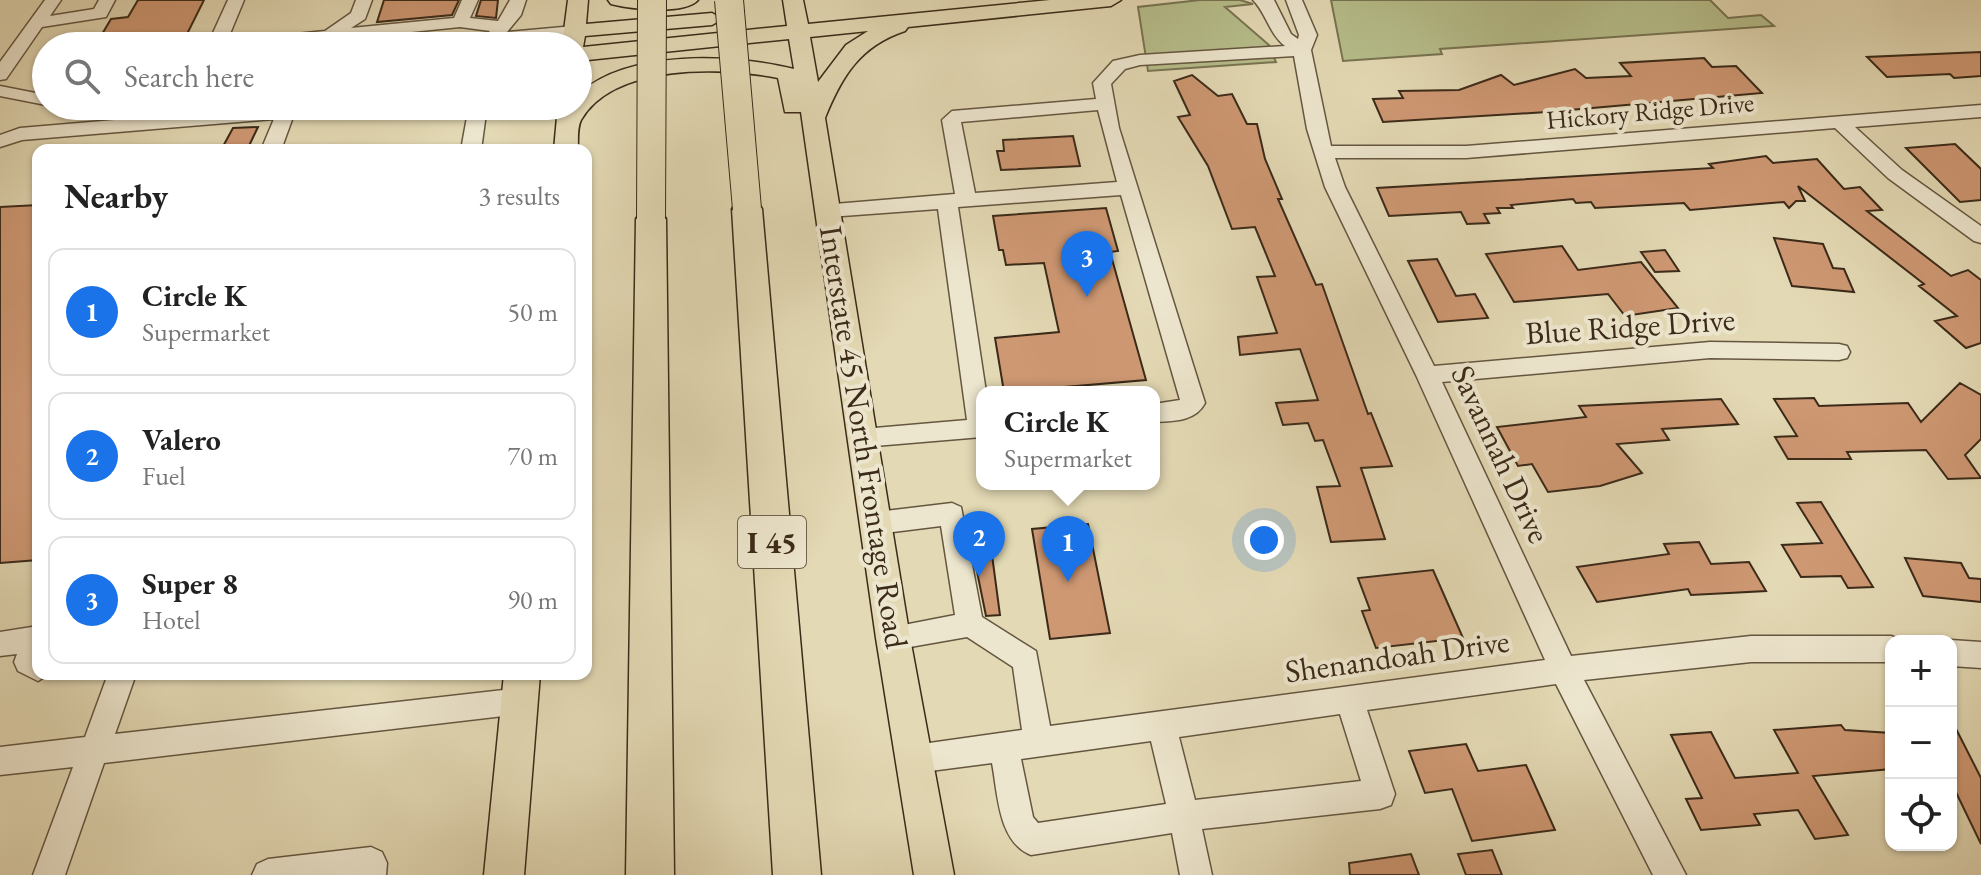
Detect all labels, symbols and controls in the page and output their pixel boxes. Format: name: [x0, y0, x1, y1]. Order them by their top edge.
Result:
search box: [32, 32, 592, 120]
icon: search: [60, 54, 104, 98]
text: Search here: [124, 57, 254, 96]
street label: Hickory Ridge Drive: [1545, 85, 1755, 137]
text: Nearby: [64, 174, 168, 218]
text: 3 results: [479, 179, 560, 213]
street label: Interstate 45 North Frontage Road: [810, 223, 918, 652]
pin: 3: [1061, 231, 1113, 297]
text: Circle K: [142, 276, 247, 315]
text: 1: [85, 295, 99, 329]
text: 50 m: [508, 295, 558, 329]
street label: Blue Ridge Drive: [1524, 298, 1736, 354]
text: Supermarket: [142, 315, 270, 349]
street label: Savannah Drive: [1442, 359, 1560, 549]
popup: [976, 386, 1160, 490]
text: Circle K: [1004, 402, 1109, 441]
text: Valero: [142, 420, 221, 459]
text: 2: [85, 439, 99, 473]
text: 70 m: [508, 439, 558, 473]
text: Supermarket: [1004, 441, 1132, 475]
text: Fuel: [142, 459, 185, 493]
pin: 2: [953, 511, 1005, 577]
road number: I 45: [738, 516, 806, 568]
pin: 1: [1042, 516, 1094, 582]
your location: [1244, 520, 1284, 560]
text: Super 8: [142, 564, 238, 603]
text: 3: [85, 583, 99, 617]
text: 90 m: [508, 583, 558, 617]
text: Hotel: [142, 603, 200, 637]
street label: Shenandoah Drive: [1282, 619, 1512, 693]
map controls: [1885, 635, 1957, 851]
button: +: [1885, 635, 1957, 707]
button: −: [1885, 707, 1957, 779]
button: locate: [1885, 779, 1957, 851]

